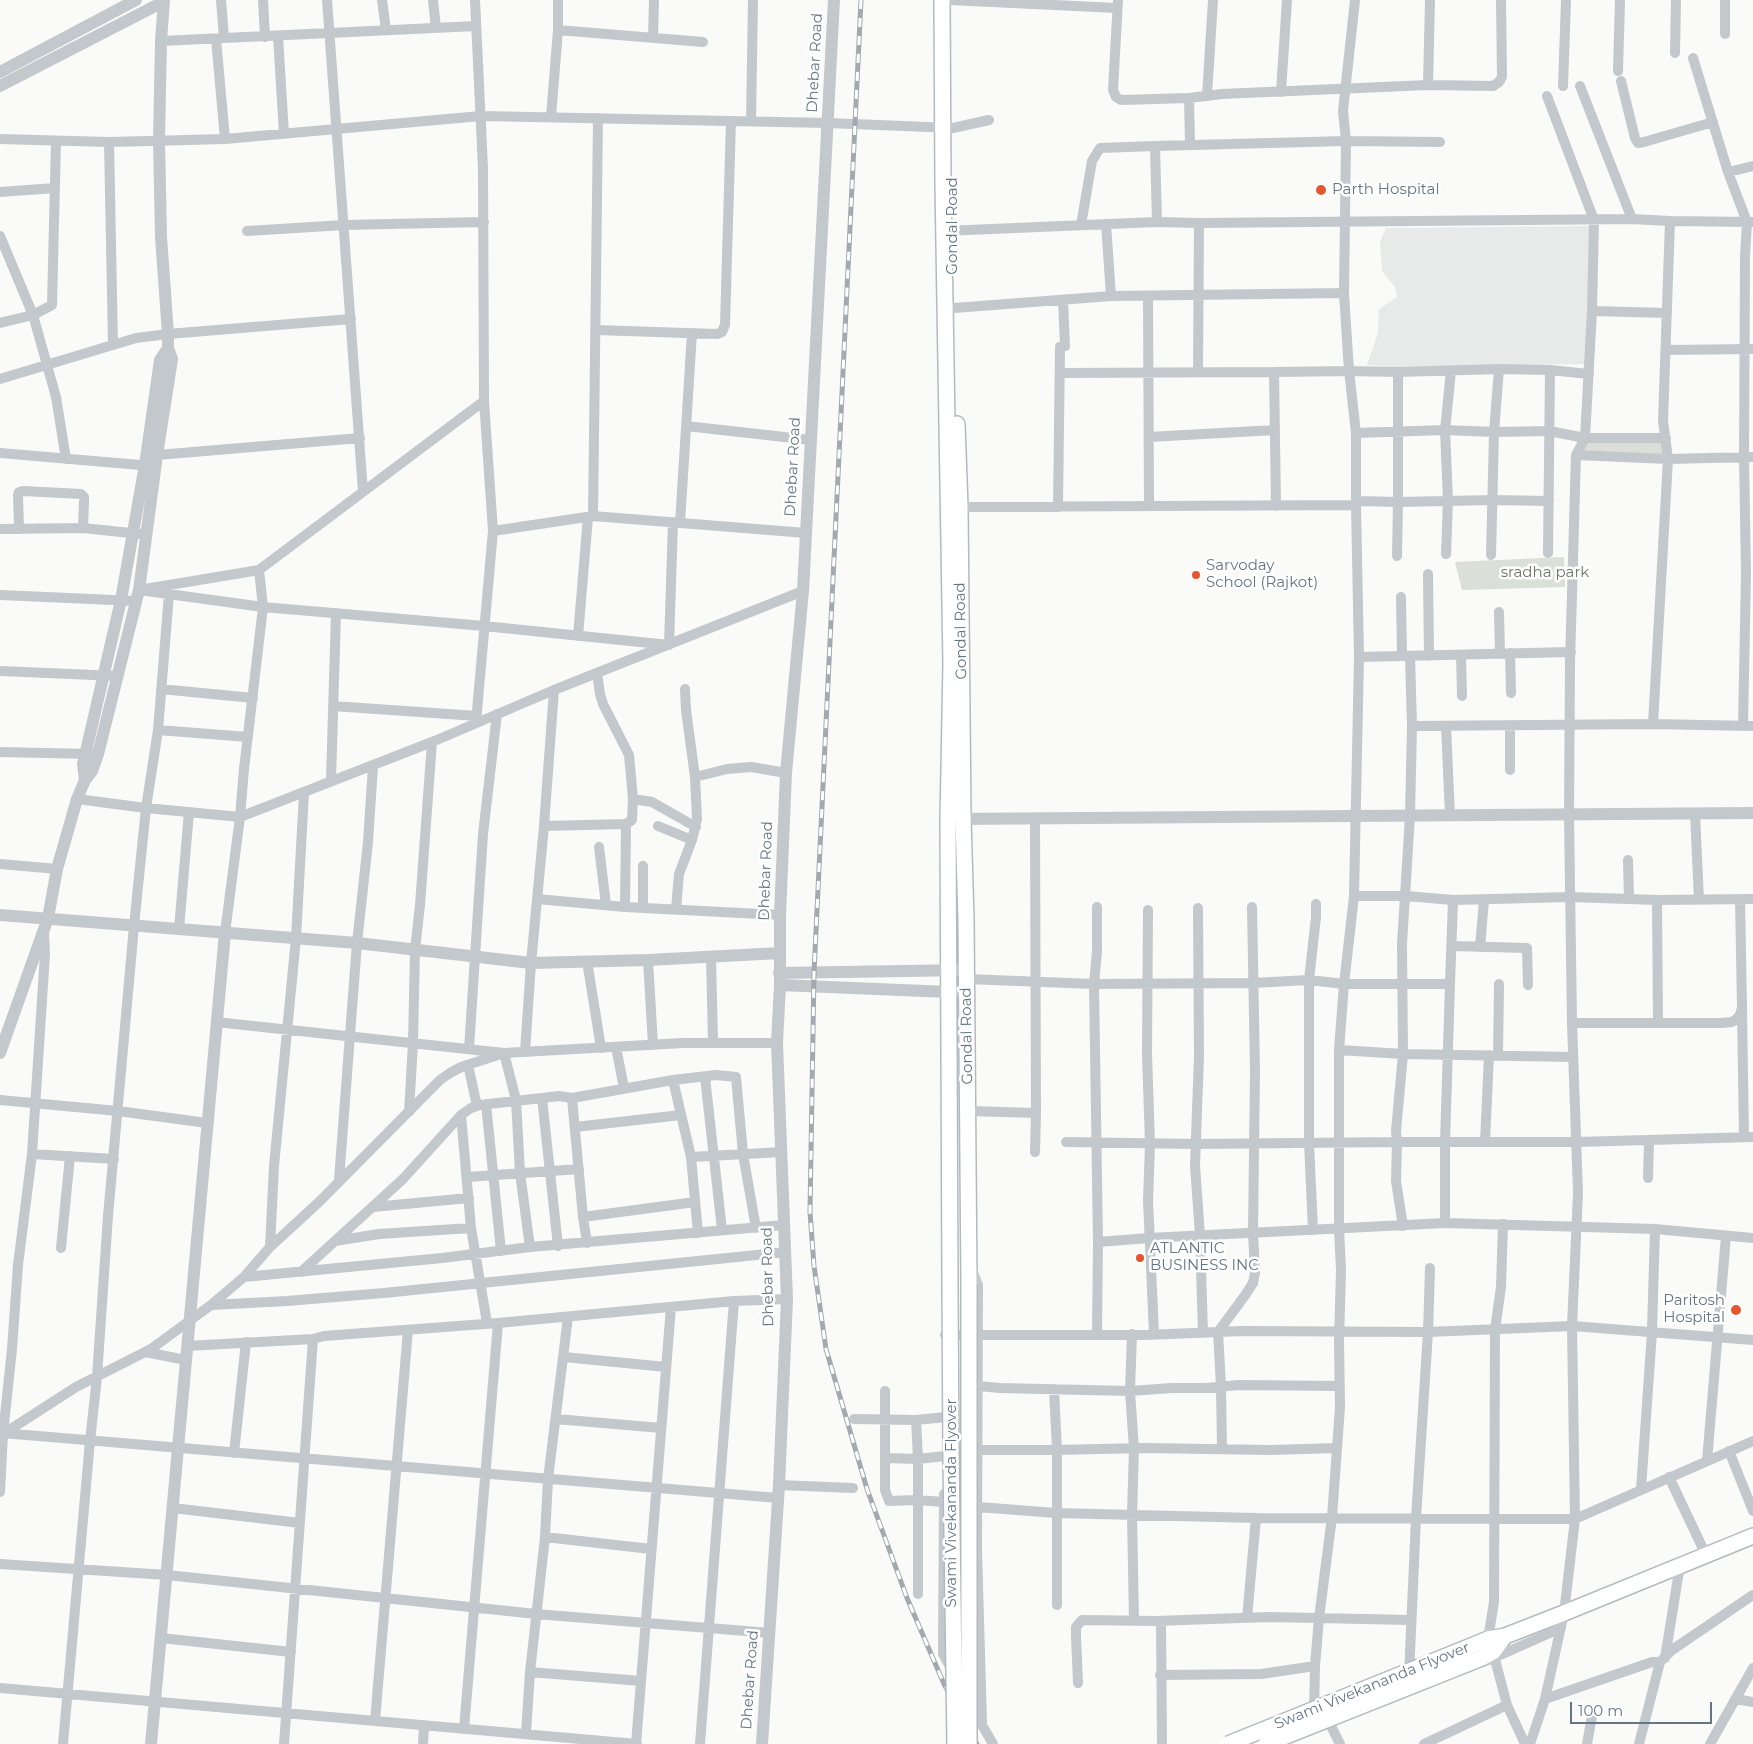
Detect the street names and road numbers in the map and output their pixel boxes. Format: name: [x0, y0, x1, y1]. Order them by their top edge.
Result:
street label: Dhebar Road: [803, 13, 827, 113]
street label: Gondal Road: [944, 177, 962, 275]
street label: Dhebar Road: [781, 417, 805, 517]
street label: Gondal Road: [951, 582, 971, 680]
street label: Dhebar Road: [755, 821, 777, 921]
street label: Gondal Road: [957, 987, 977, 1085]
street label: Dhebar Road: [758, 1227, 778, 1327]
street label: Swami Vivekananda Flyover: [943, 1398, 961, 1608]
street label: Dhebar Road: [738, 1630, 762, 1730]
street label: Swami Vivekananda Flyover: [1272, 1638, 1472, 1734]

